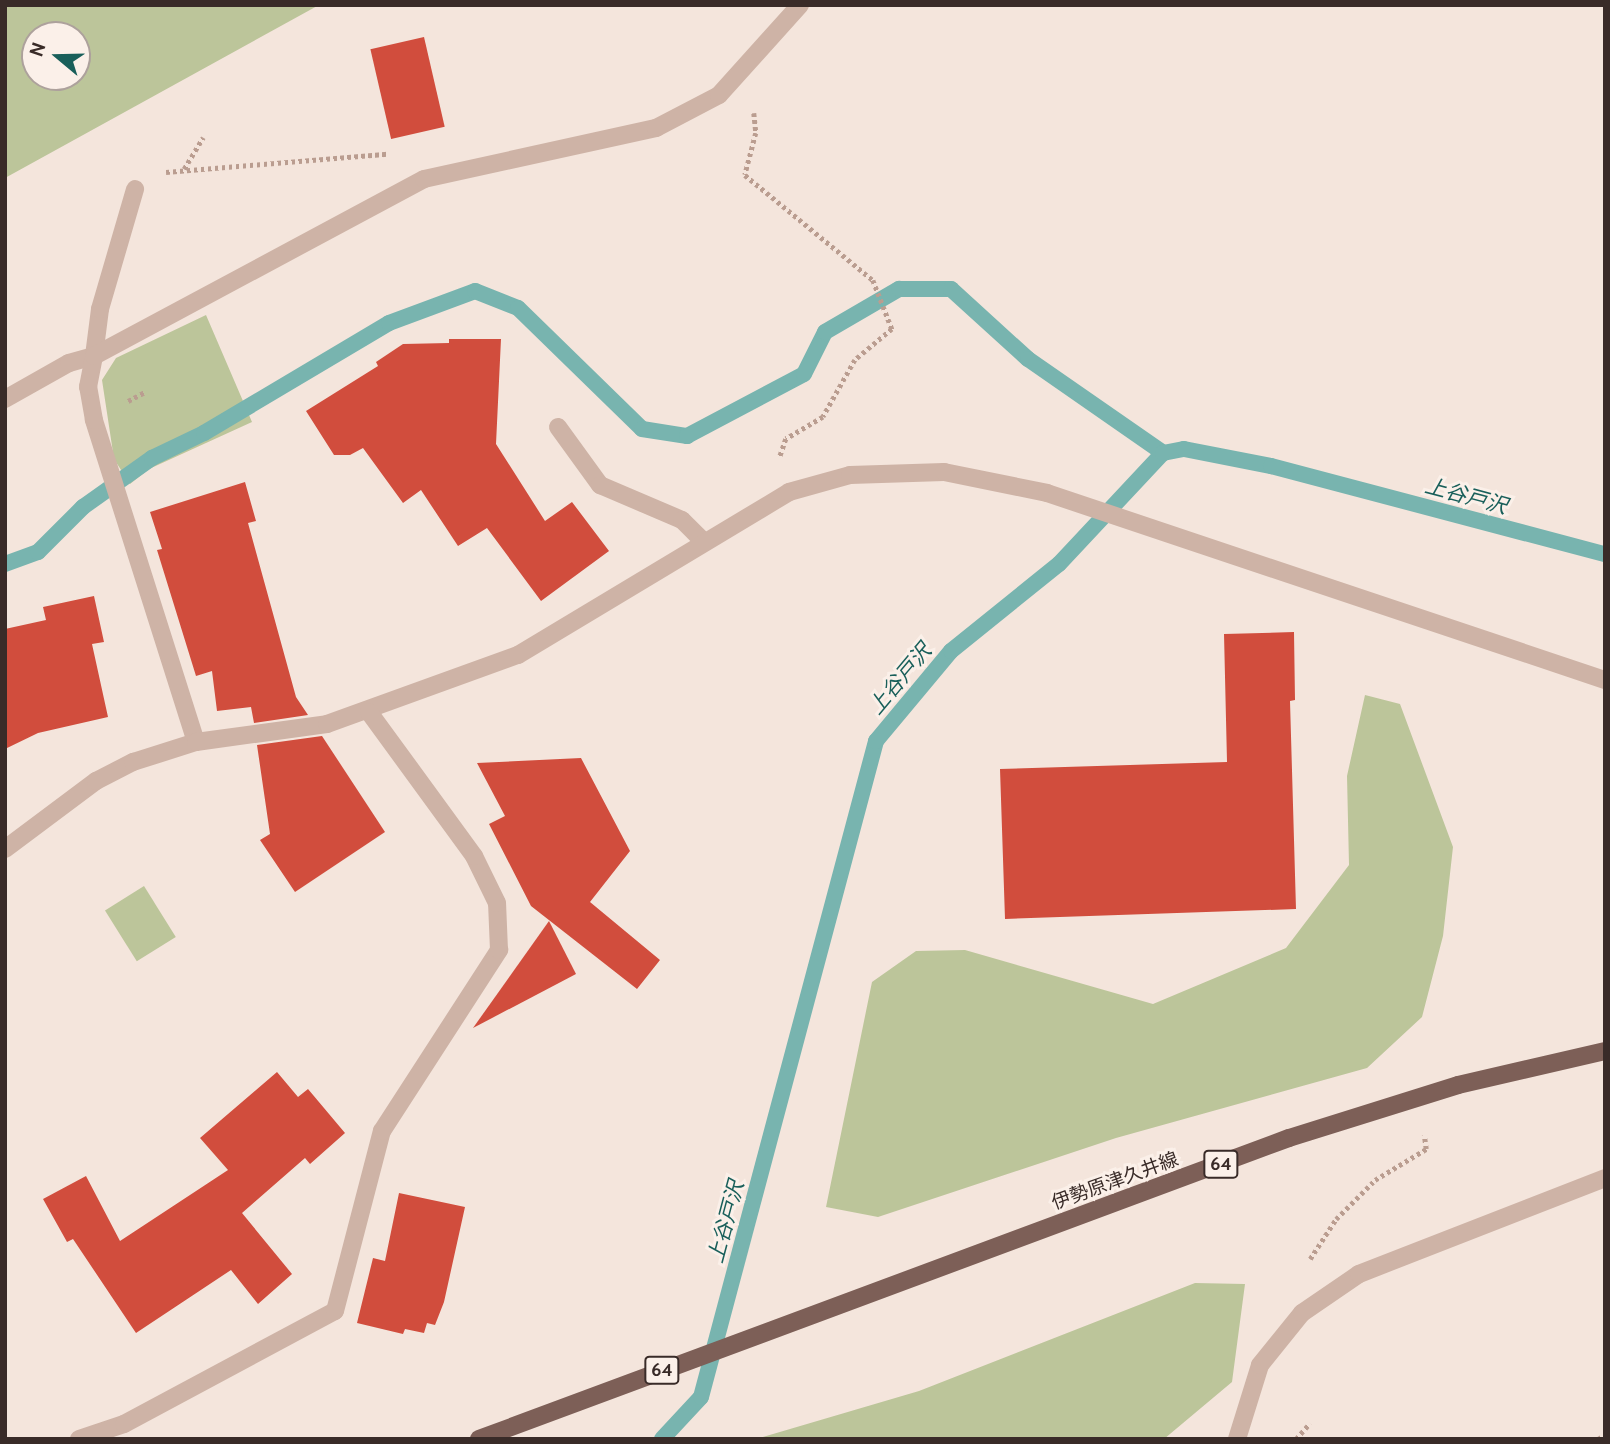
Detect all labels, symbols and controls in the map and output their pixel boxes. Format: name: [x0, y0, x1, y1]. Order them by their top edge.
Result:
north arrow: [21, 21, 91, 91]
text: N: [25, 40, 51, 60]
water label: 上谷戸沢: [1422, 473, 1510, 519]
water label: 上谷戸沢: [863, 639, 937, 719]
street label: 伊勢原津久井線: [1049, 1148, 1181, 1214]
road number: 64: [1202, 1149, 1240, 1178]
water label: 上谷戸沢: [703, 1178, 749, 1266]
road number: 64: [643, 1356, 681, 1385]

